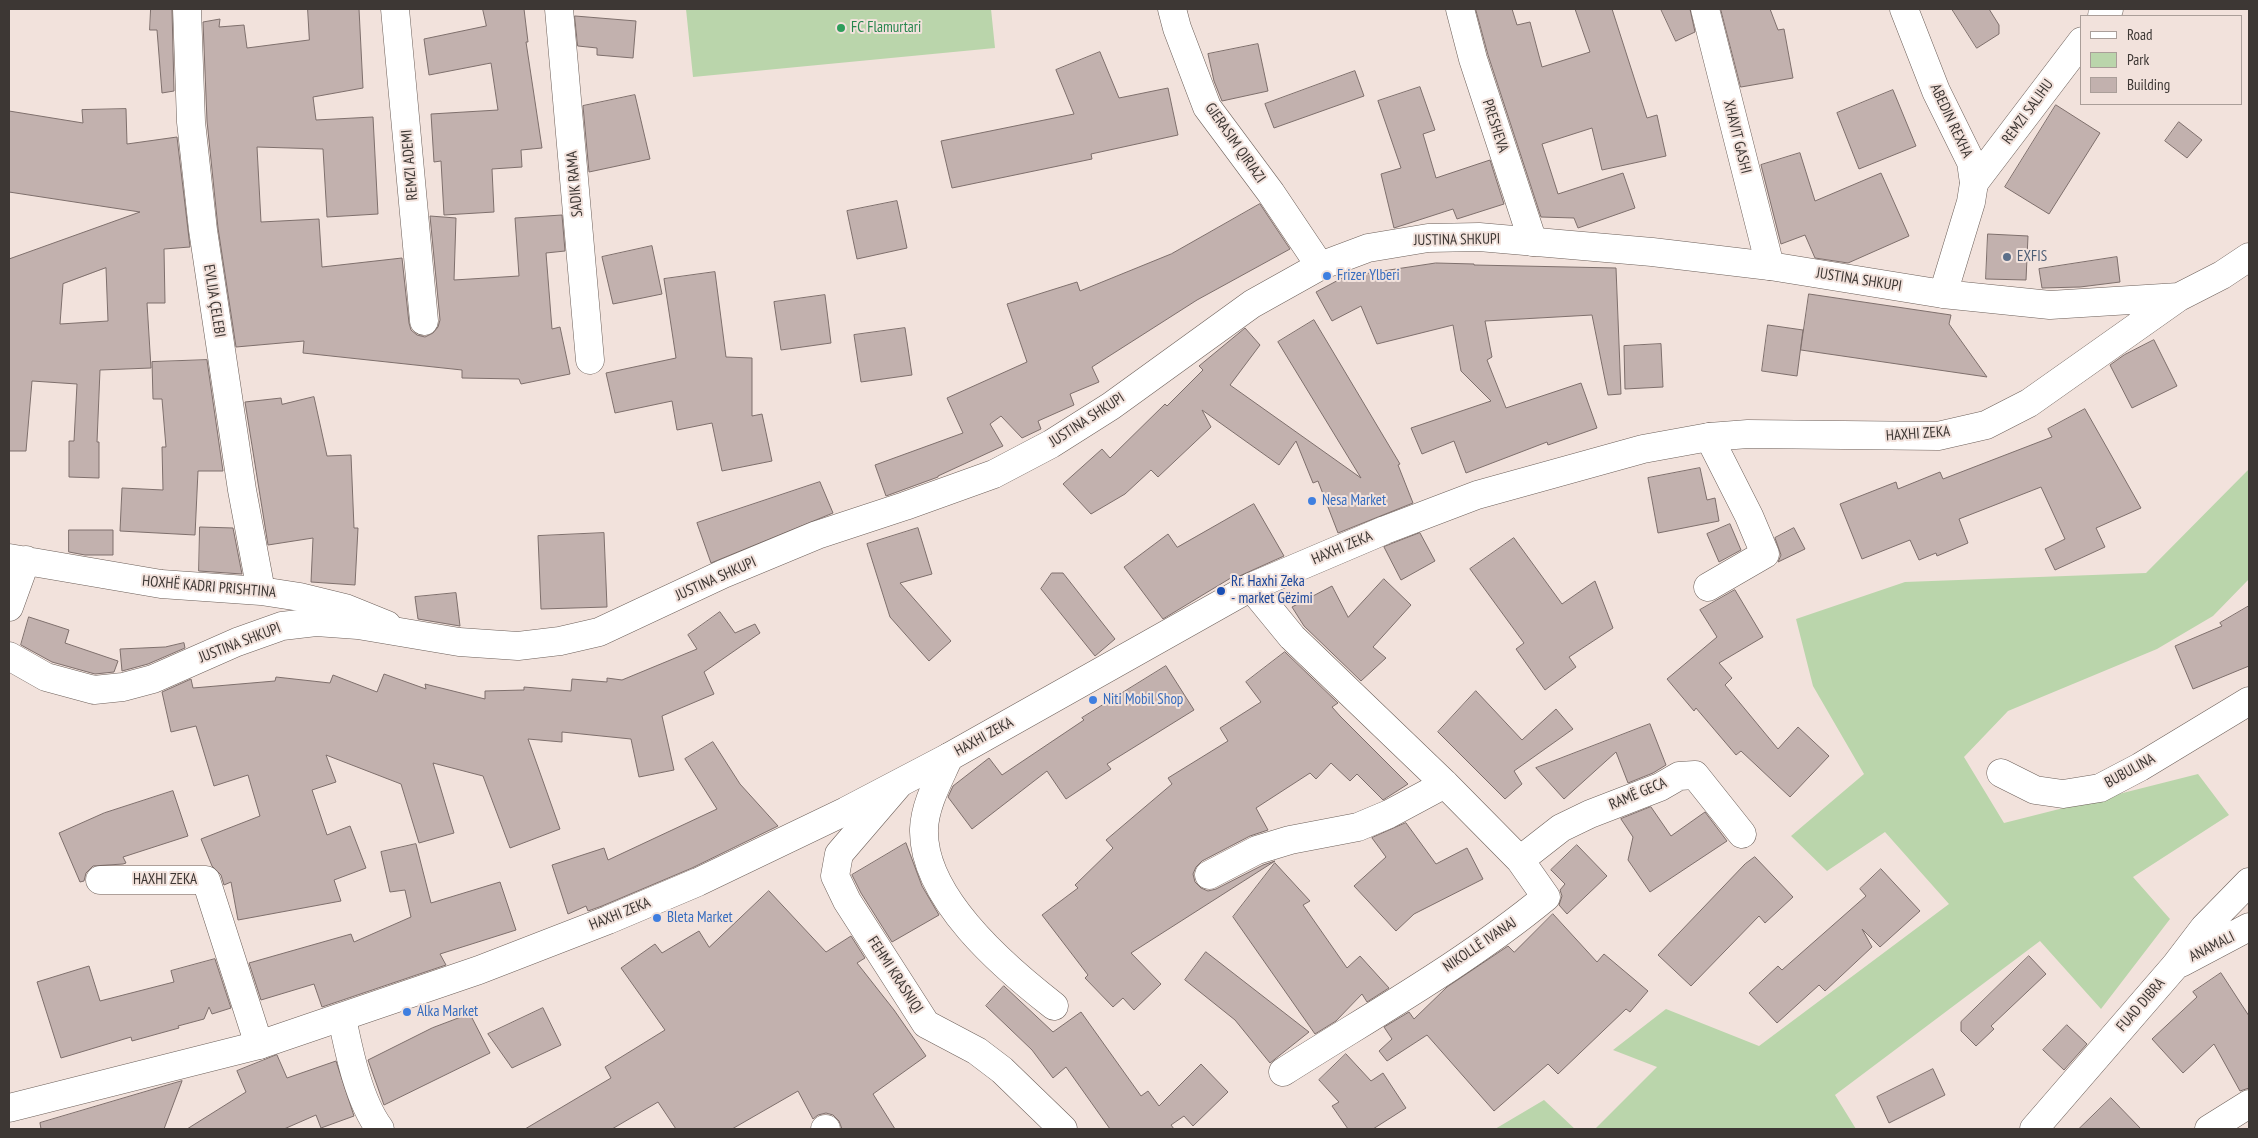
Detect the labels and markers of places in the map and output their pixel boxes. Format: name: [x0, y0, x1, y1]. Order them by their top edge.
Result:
place label: FC Flamurtari: [851, 19, 921, 37]
marker: FC Flamurtari: [835, 22, 847, 34]
place label: EXFIS: [2017, 248, 2047, 266]
marker: EXFIS: [2001, 251, 2013, 263]
place label: Frizer Ylberi: [1337, 267, 1400, 285]
marker: Frizer Ylberi: [1321, 270, 1333, 282]
place label: Nesa Market: [1322, 492, 1386, 510]
marker: Nesa Market: [1306, 495, 1318, 507]
place label: Rr. Haxhi Zeka - market Gëzimi: [1231, 573, 1313, 608]
marker: Rr. Haxhi Zeka - market Gëzimi: [1215, 585, 1227, 597]
place label: Niti Mobil Shop: [1103, 691, 1183, 709]
marker: Niti Mobil Shop: [1087, 694, 1099, 706]
place label: Bleta Market: [667, 909, 733, 927]
marker: Bleta Market: [651, 912, 663, 924]
place label: Alka Market: [417, 1003, 478, 1021]
marker: Alka Market: [401, 1006, 413, 1018]

